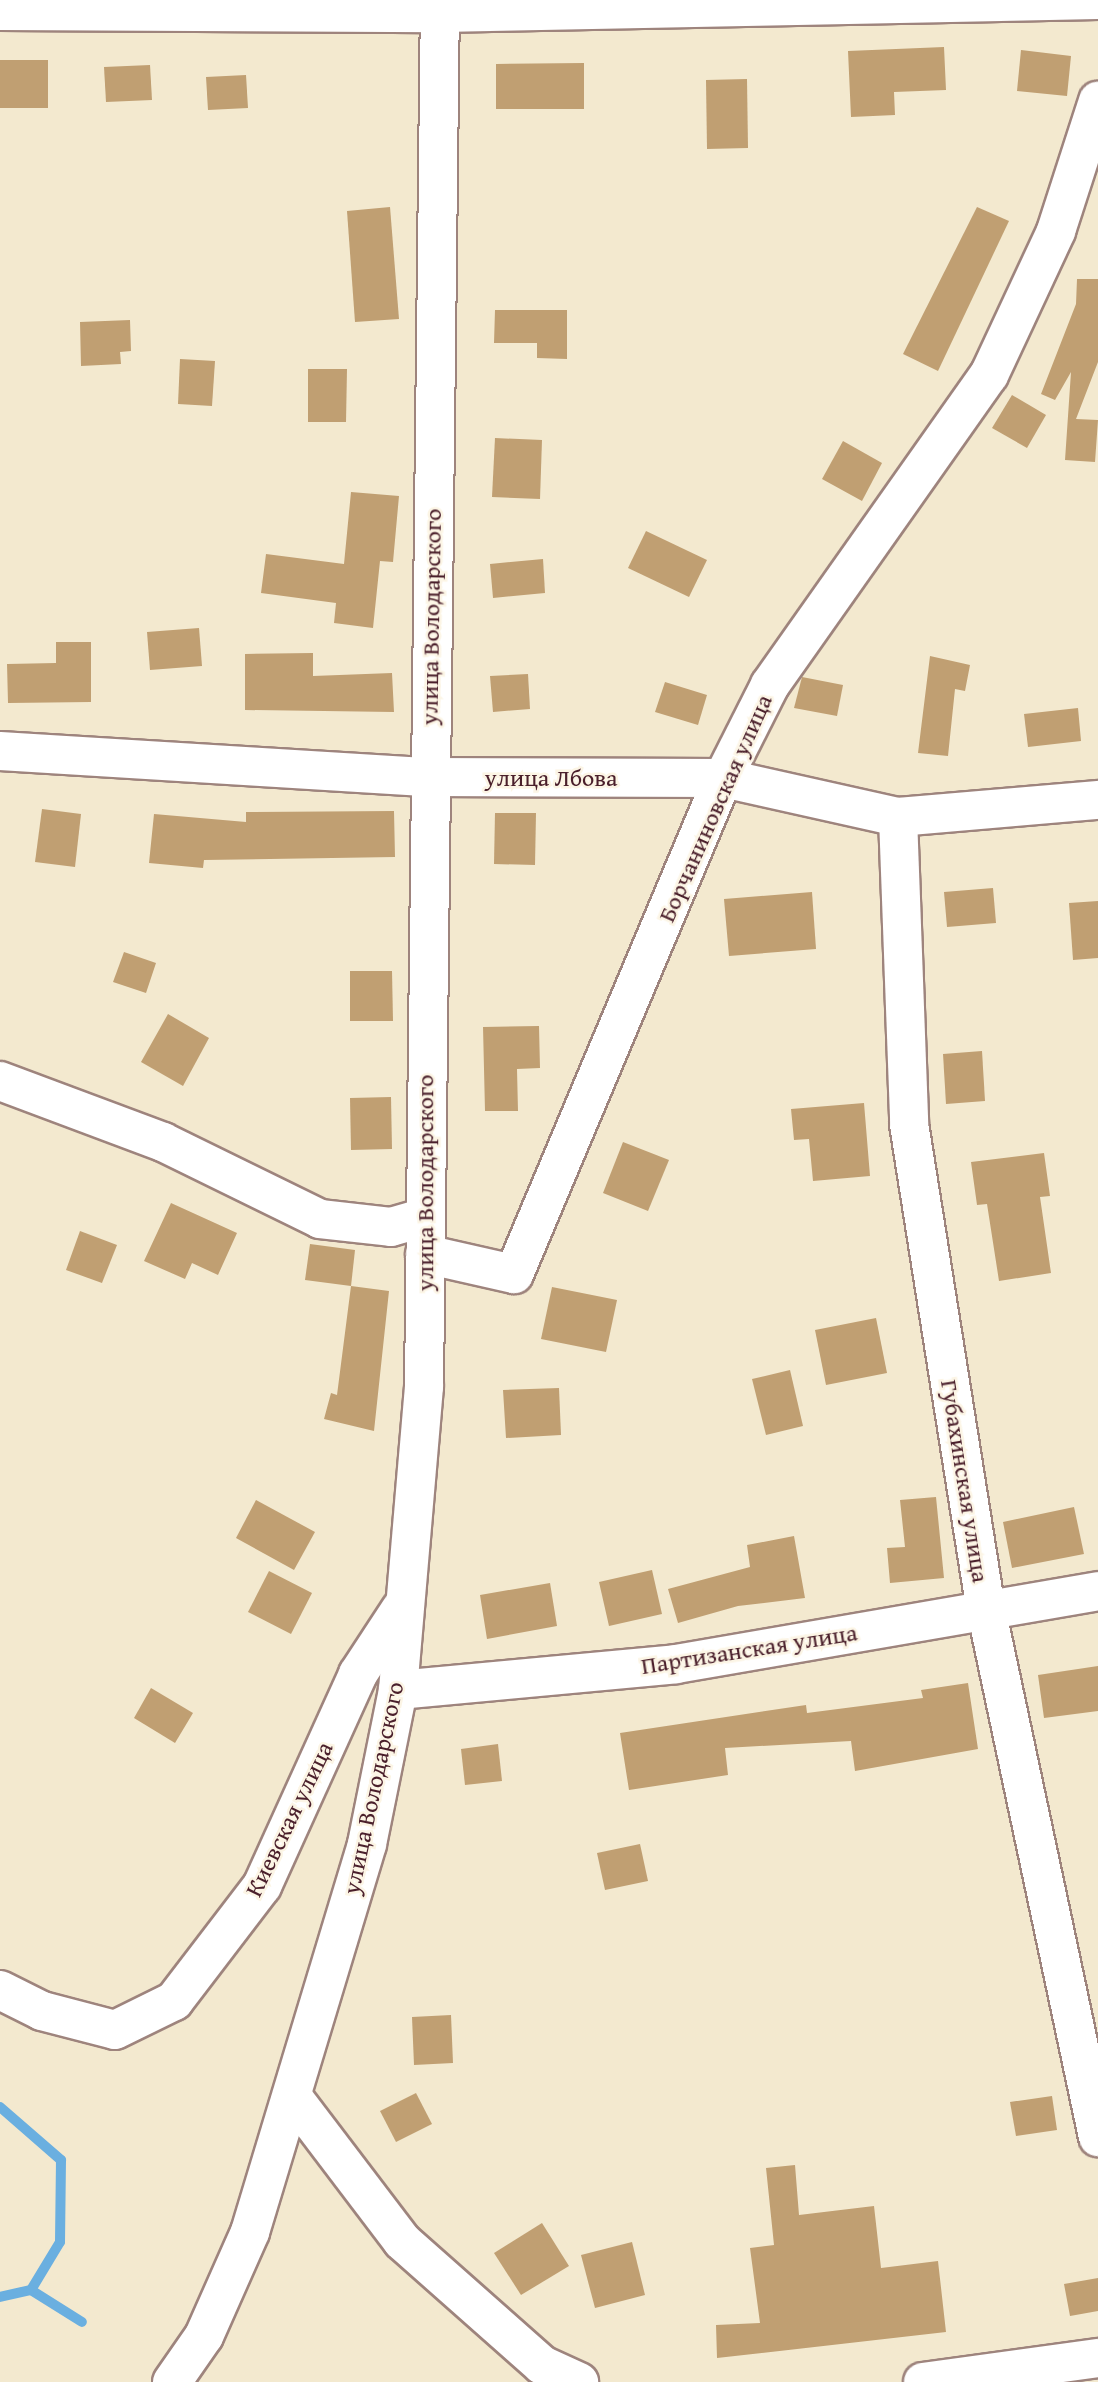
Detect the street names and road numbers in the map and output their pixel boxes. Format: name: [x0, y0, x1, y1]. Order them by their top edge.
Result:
street label: улица Володарского: [415, 508, 447, 726]
street label: Борчаниновская улица: [652, 690, 778, 926]
street label: улица Лбова: [485, 764, 617, 792]
street label: улица Володарского: [411, 1075, 439, 1291]
street label: Губахинская улица: [935, 1378, 995, 1584]
street label: Партизанская улица: [639, 1618, 859, 1680]
street label: улица Володарского: [336, 1679, 410, 1897]
street label: Киевская улица: [239, 1737, 339, 1901]

